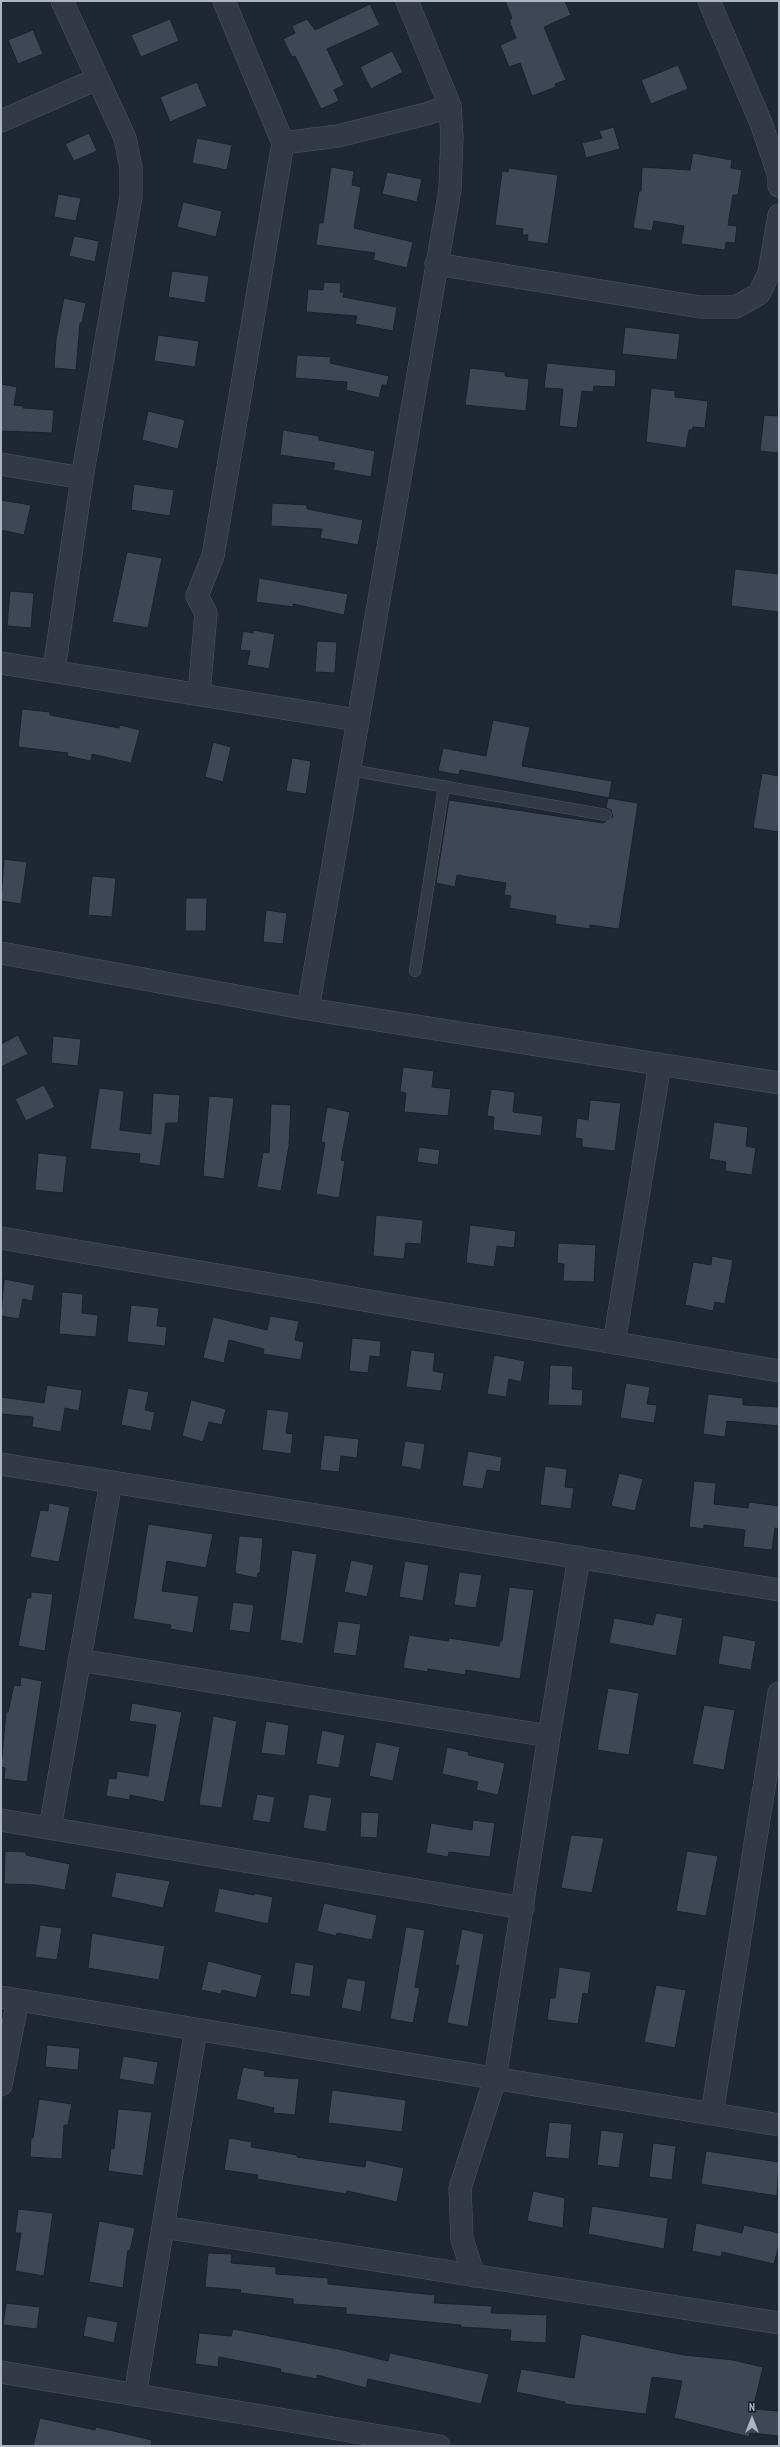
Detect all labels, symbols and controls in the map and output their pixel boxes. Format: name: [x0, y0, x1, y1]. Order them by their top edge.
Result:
north arrow: [732, 2399, 772, 2439]
text: N: [749, 2400, 755, 2414]

